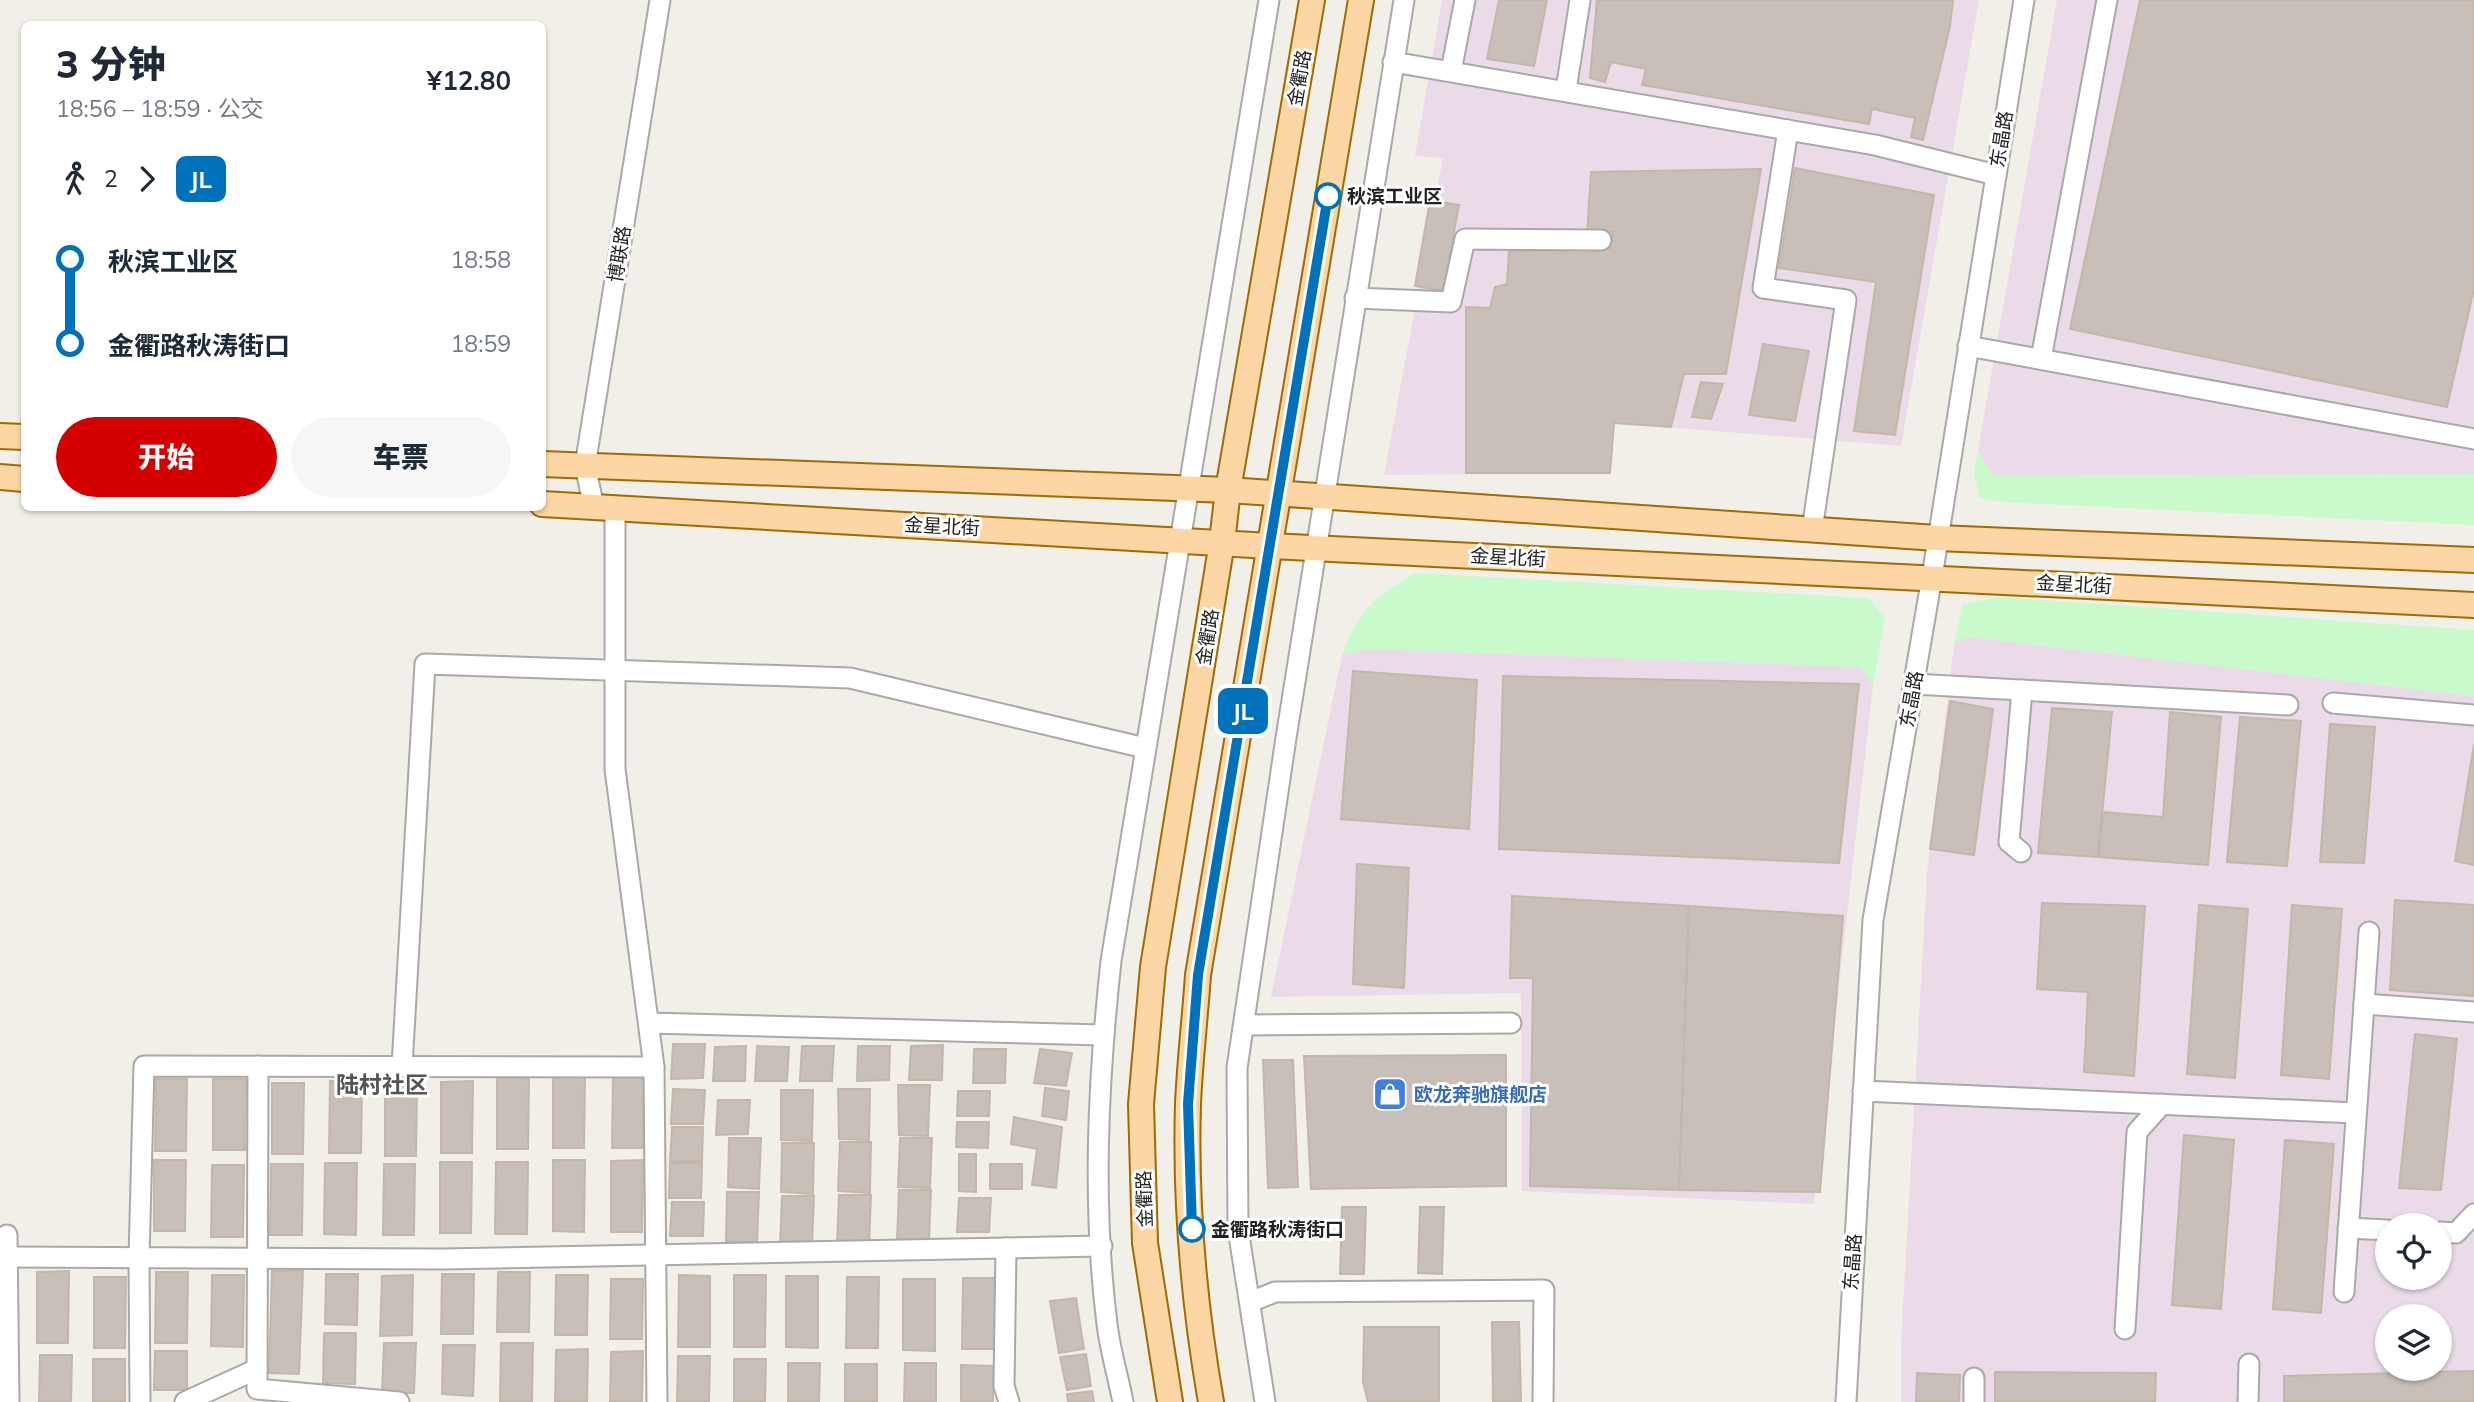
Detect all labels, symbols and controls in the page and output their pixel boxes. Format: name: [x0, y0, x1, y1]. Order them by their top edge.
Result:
text: 3 分钟: [56, 40, 166, 88]
street label: 金衢路: [1282, 48, 1316, 108]
text: ¥12.80: [427, 64, 511, 97]
text: 18:56 – 18:59 · 公交: [56, 94, 264, 123]
street label: 东晶路: [1985, 109, 2017, 169]
icon: walk: [56, 160, 94, 198]
icon: forward: [128, 160, 166, 198]
text: 2: [104, 164, 118, 193]
text: JL: [190, 164, 212, 194]
marker: 秋滨工业区: [1315, 183, 1341, 209]
place label: 秋滨工业区: [1347, 184, 1442, 208]
street label: 博联路: [603, 224, 635, 284]
text: 秋滨工业区: [108, 245, 238, 278]
text: 18:58: [451, 245, 511, 274]
text: 金衢路秋涛街口: [108, 329, 290, 362]
text: 18:59: [451, 329, 511, 358]
button: 开始: [56, 417, 277, 497]
button: 车票: [291, 417, 511, 497]
street label: 金星北街: [903, 512, 981, 540]
street label: 金星北街: [1469, 543, 1547, 571]
street label: 金星北街: [2035, 570, 2113, 598]
street label: 金衢路: [1191, 607, 1223, 667]
street label: 东晶路: [1894, 669, 1928, 729]
line badge: JL: [1212, 688, 1274, 734]
text: JL: [1232, 696, 1254, 726]
district label: 陆村社区: [336, 1070, 428, 1099]
shop icon: 欧龙奔驰旗舰店: [1371, 1075, 1409, 1113]
place label: 欧龙奔驰旗舰店: [1414, 1082, 1547, 1106]
street label: 金衢路: [1131, 1170, 1157, 1228]
map controls: [2375, 1213, 2452, 1381]
button: locate: [2375, 1213, 2452, 1290]
marker: 金衢路秋涛街口: [1179, 1216, 1205, 1242]
place label: 金衢路秋涛街口: [1211, 1217, 1344, 1241]
street label: 东晶路: [1838, 1233, 1866, 1291]
button: layers: [2375, 1304, 2452, 1381]

